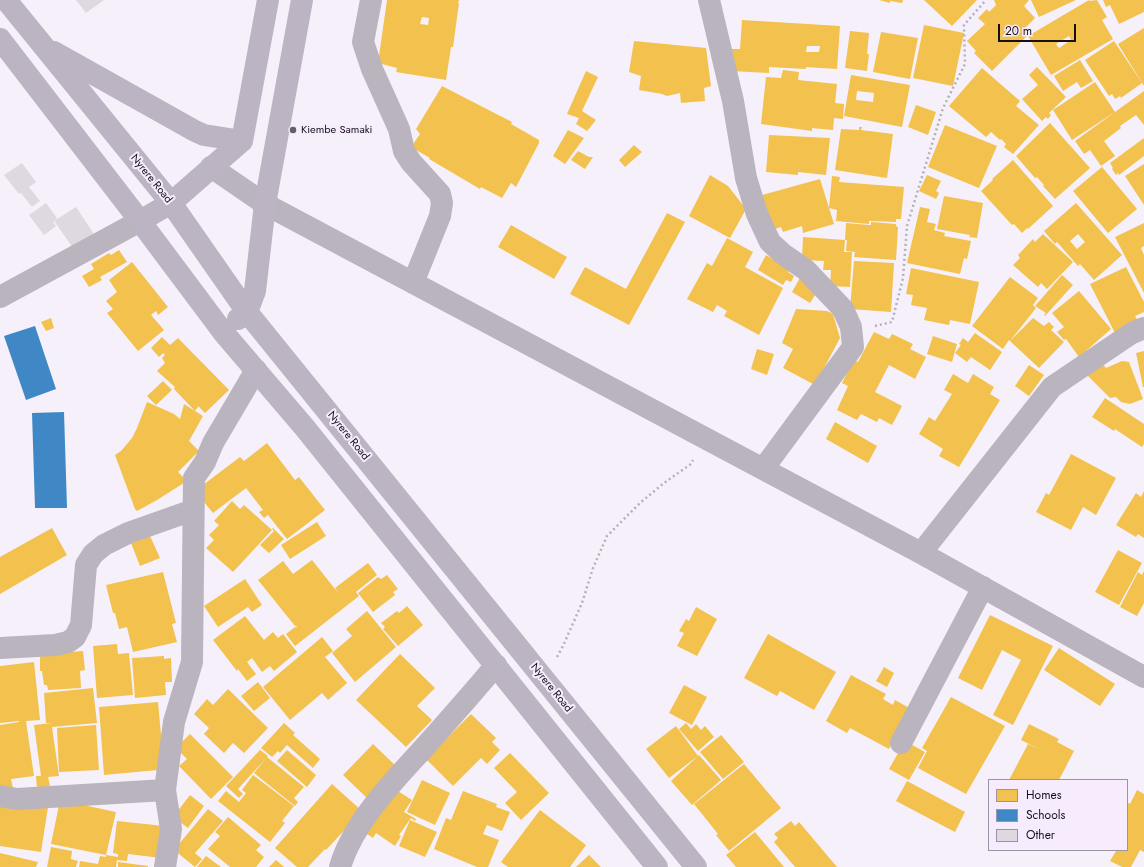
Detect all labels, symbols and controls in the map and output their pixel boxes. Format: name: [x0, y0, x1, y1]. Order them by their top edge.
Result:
scale bar: [1000, 16, 1078, 42]
text: 20 m: [1005, 22, 1032, 40]
place label: Kiembe Samaki: [301, 123, 372, 137]
marker: Kiembe Samaki: [288, 125, 298, 135]
street label: Nyrere Road: [127, 152, 175, 206]
street label: Nyrere Road: [324, 409, 372, 463]
street label: Nyrere Road: [527, 661, 575, 715]
legend: [988, 779, 1128, 851]
text: Homes: [1026, 786, 1062, 804]
text: Schools: [1026, 806, 1065, 824]
text: Other: [1026, 826, 1055, 844]

